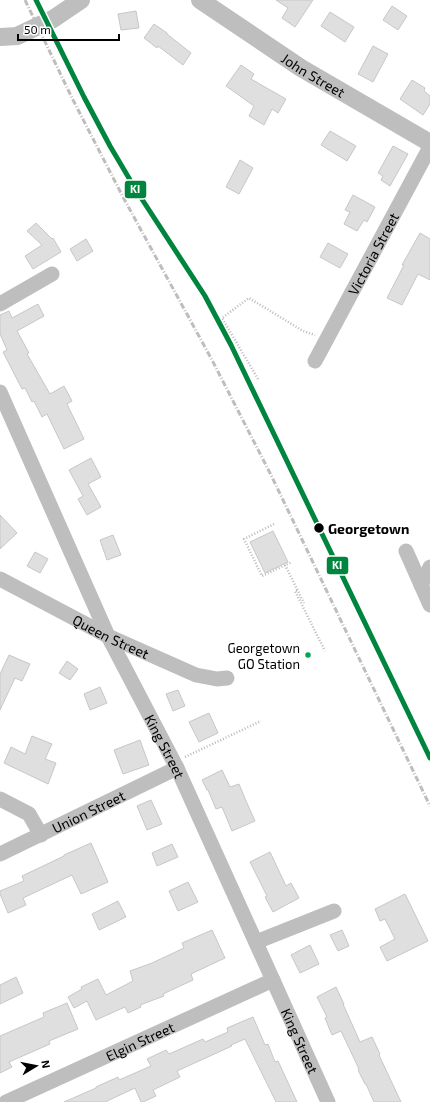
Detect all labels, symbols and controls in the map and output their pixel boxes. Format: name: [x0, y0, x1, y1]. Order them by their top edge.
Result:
scale bar: [18, 16, 119, 42]
text: 50 m: [24, 22, 51, 36]
street label: John Street: [279, 49, 348, 100]
line badge: KI: [124, 180, 147, 199]
text: KI: [130, 182, 140, 195]
street label: Victoria Street: [344, 209, 402, 298]
place label: Georgetown: [328, 520, 409, 537]
marker: Georgetown: [312, 521, 326, 535]
line badge: KI: [326, 556, 349, 575]
text: KI: [332, 558, 342, 571]
street label: Queen Street: [70, 611, 152, 662]
place label: Georgetown GO Station: [228, 640, 300, 672]
marker: Georgetown GO Station: [303, 650, 313, 660]
street label: King Street: [142, 711, 189, 781]
street label: Union Street: [49, 786, 127, 836]
street label: King Street: [278, 1005, 322, 1076]
street label: Elgin Street: [103, 1018, 177, 1064]
north arrow: [16, 1046, 56, 1086]
text: N: [39, 1059, 53, 1069]

